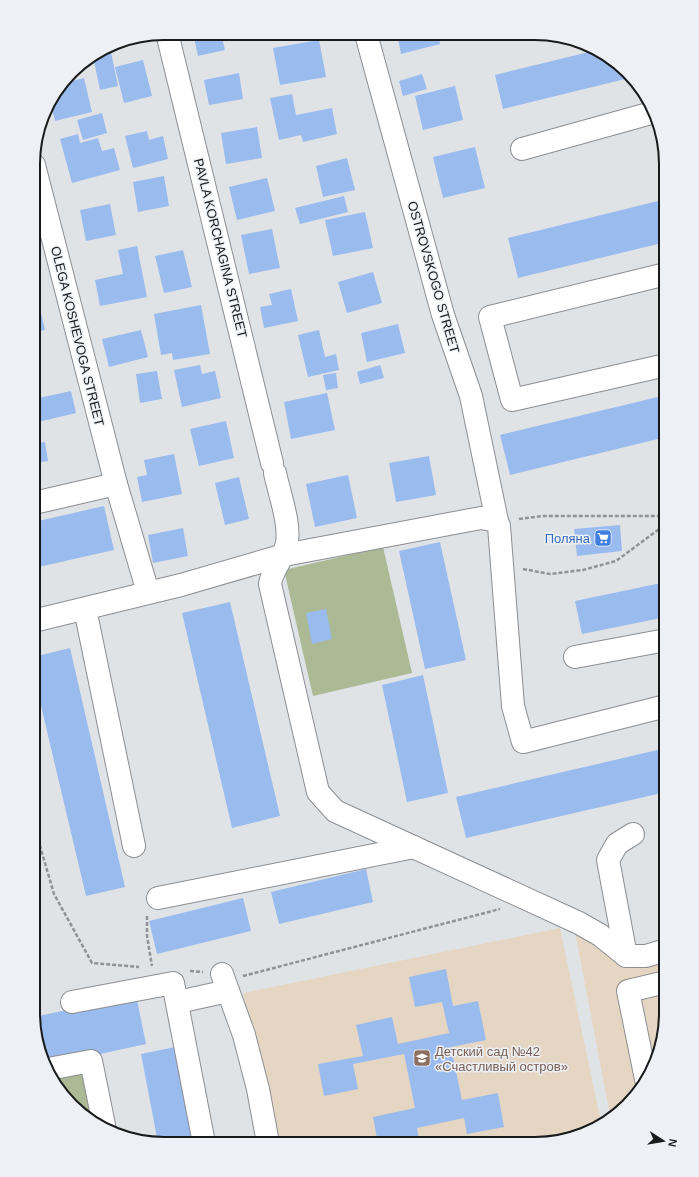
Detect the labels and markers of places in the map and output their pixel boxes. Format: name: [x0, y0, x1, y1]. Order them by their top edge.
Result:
supermarket icon: Поляна: [593, 528, 613, 548]
place label: Поляна: [545, 531, 591, 546]
place label: Детский сад №42 «Счастливый остров»: [435, 1044, 568, 1074]
school or university icon: Детский сад №42 «Счастливый остров»: [412, 1048, 432, 1068]

